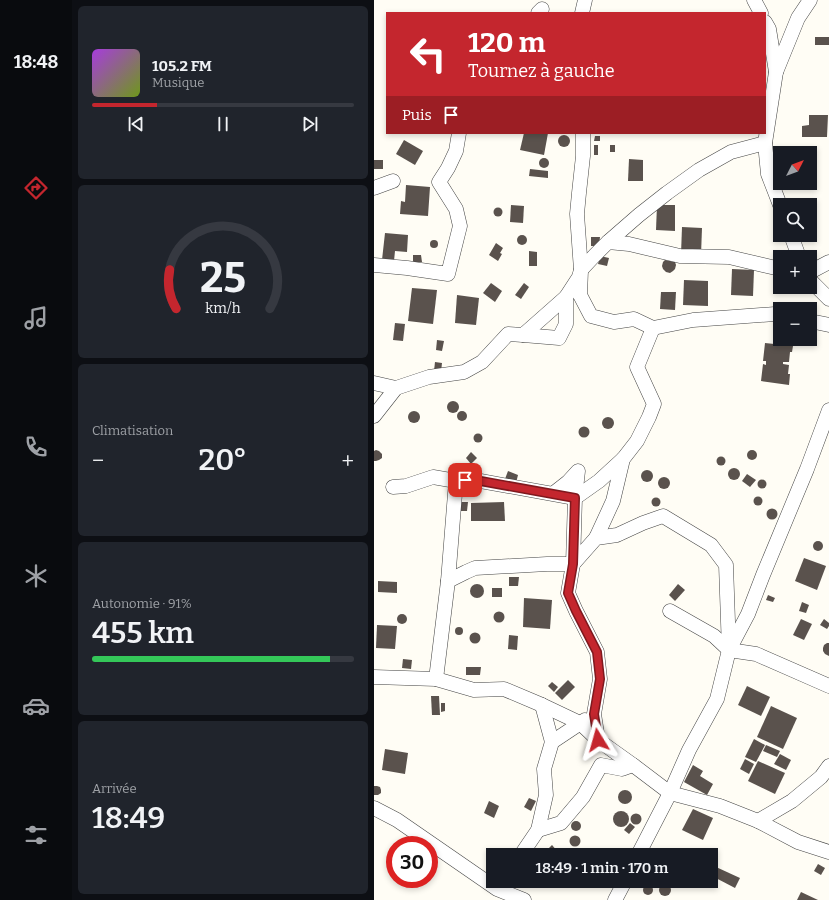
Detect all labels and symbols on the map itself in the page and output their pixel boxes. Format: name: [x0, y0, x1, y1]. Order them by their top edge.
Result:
north arrow: [773, 146, 817, 190]
pin: [448, 463, 482, 497]
position arrow: [577, 719, 619, 761]
speed limit sign: 30: [386, 836, 438, 888]

